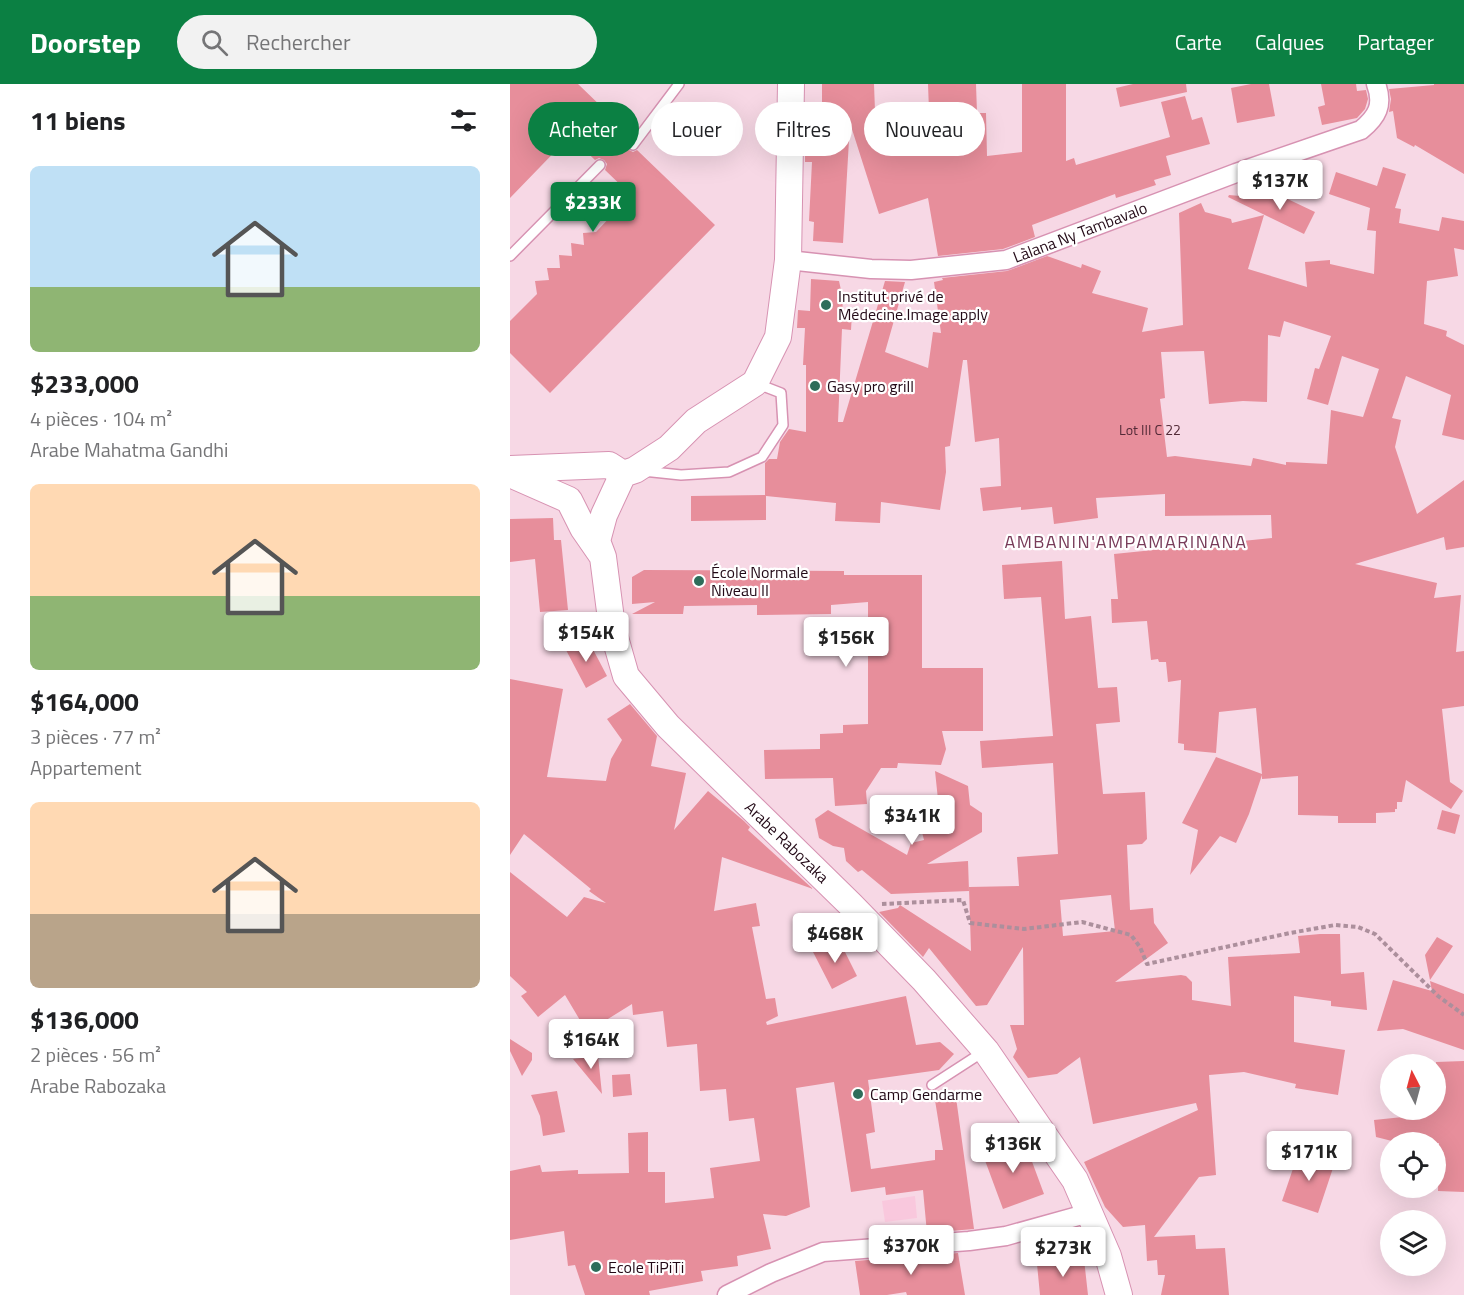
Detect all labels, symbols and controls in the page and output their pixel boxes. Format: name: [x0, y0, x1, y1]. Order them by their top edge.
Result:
search box: [177, 15, 597, 69]
text: Doorstep: [30, 21, 141, 64]
text: Rechercher: [246, 25, 351, 59]
icon: search: [198, 26, 231, 59]
text: Carte: [1175, 26, 1222, 58]
text: Calques: [1255, 26, 1324, 58]
text: Partager: [1357, 26, 1434, 58]
text: 11 biens: [30, 101, 126, 140]
chip: Acheter: [528, 102, 639, 156]
chip: Louer: [651, 102, 743, 156]
chip: Filtres: [755, 102, 852, 156]
chip: Nouveau: [864, 102, 985, 156]
icon: filters: [447, 104, 480, 137]
pin: $137K: [1238, 160, 1322, 211]
text: $137K: [1252, 164, 1308, 195]
pin: $233K: [551, 182, 635, 233]
text: $233K: [565, 186, 621, 217]
street label: Làlana Ny Tambavalo: [1009, 195, 1151, 269]
icon: home: [201, 205, 309, 313]
place label: Institut privé de Médecine.Image apply: [838, 284, 988, 326]
marker: Institut privé de Médecine.Image apply: [819, 298, 833, 312]
text: $233,000: [30, 364, 139, 403]
place label: Gasy pro grill: [827, 374, 914, 398]
marker: Gasy pro grill: [808, 379, 822, 393]
text: 4 pièces · 104 m²: [30, 403, 172, 434]
house number: Lot III C 22: [1119, 419, 1181, 440]
text: Arabe Mahatma Gandhi: [30, 434, 228, 465]
icon: home: [201, 523, 309, 631]
district label: AMBANIN'AMPAMARINANA: [1004, 528, 1248, 555]
place label: École Normale Niveau II: [711, 560, 808, 602]
marker: École Normale Niveau II: [692, 574, 706, 588]
pin: $154K: [544, 612, 628, 663]
text: $154K: [558, 616, 614, 647]
pin: $156K: [804, 617, 888, 668]
text: $156K: [818, 621, 874, 652]
text: $164,000: [30, 682, 139, 721]
text: 3 pièces · 77 m²: [30, 721, 161, 752]
text: Appartement: [30, 752, 142, 783]
pin: $341K: [870, 795, 954, 846]
street label: Arabe Rabozaka: [740, 796, 834, 888]
text: $341K: [884, 799, 940, 830]
icon: home: [201, 841, 309, 949]
pin: $468K: [793, 913, 877, 964]
text: $468K: [807, 917, 863, 948]
text: $136,000: [30, 1000, 139, 1039]
pin: $164K: [549, 1019, 633, 1070]
text: $164K: [563, 1023, 619, 1054]
text: 2 pièces · 56 m²: [30, 1039, 161, 1070]
north arrow: [1380, 1054, 1446, 1120]
map controls: [1380, 1054, 1446, 1276]
text: Arabe Rabozaka: [30, 1070, 166, 1101]
place label: Camp Gendarme: [870, 1082, 982, 1106]
marker: Camp Gendarme: [851, 1087, 865, 1101]
pin: $136K: [971, 1123, 1055, 1174]
text: $136K: [985, 1127, 1041, 1158]
pin: $171K: [1267, 1131, 1351, 1182]
button: locate: [1380, 1132, 1446, 1198]
text: $171K: [1281, 1135, 1337, 1166]
button: layers: [1380, 1210, 1446, 1276]
pin: $370K: [869, 1225, 953, 1276]
pin: $273K: [1021, 1227, 1105, 1278]
text: $370K: [883, 1229, 939, 1260]
text: $273K: [1035, 1231, 1091, 1262]
place label: Ecole TiPiTi: [608, 1255, 684, 1279]
marker: Ecole TiPiTi: [589, 1260, 603, 1274]

